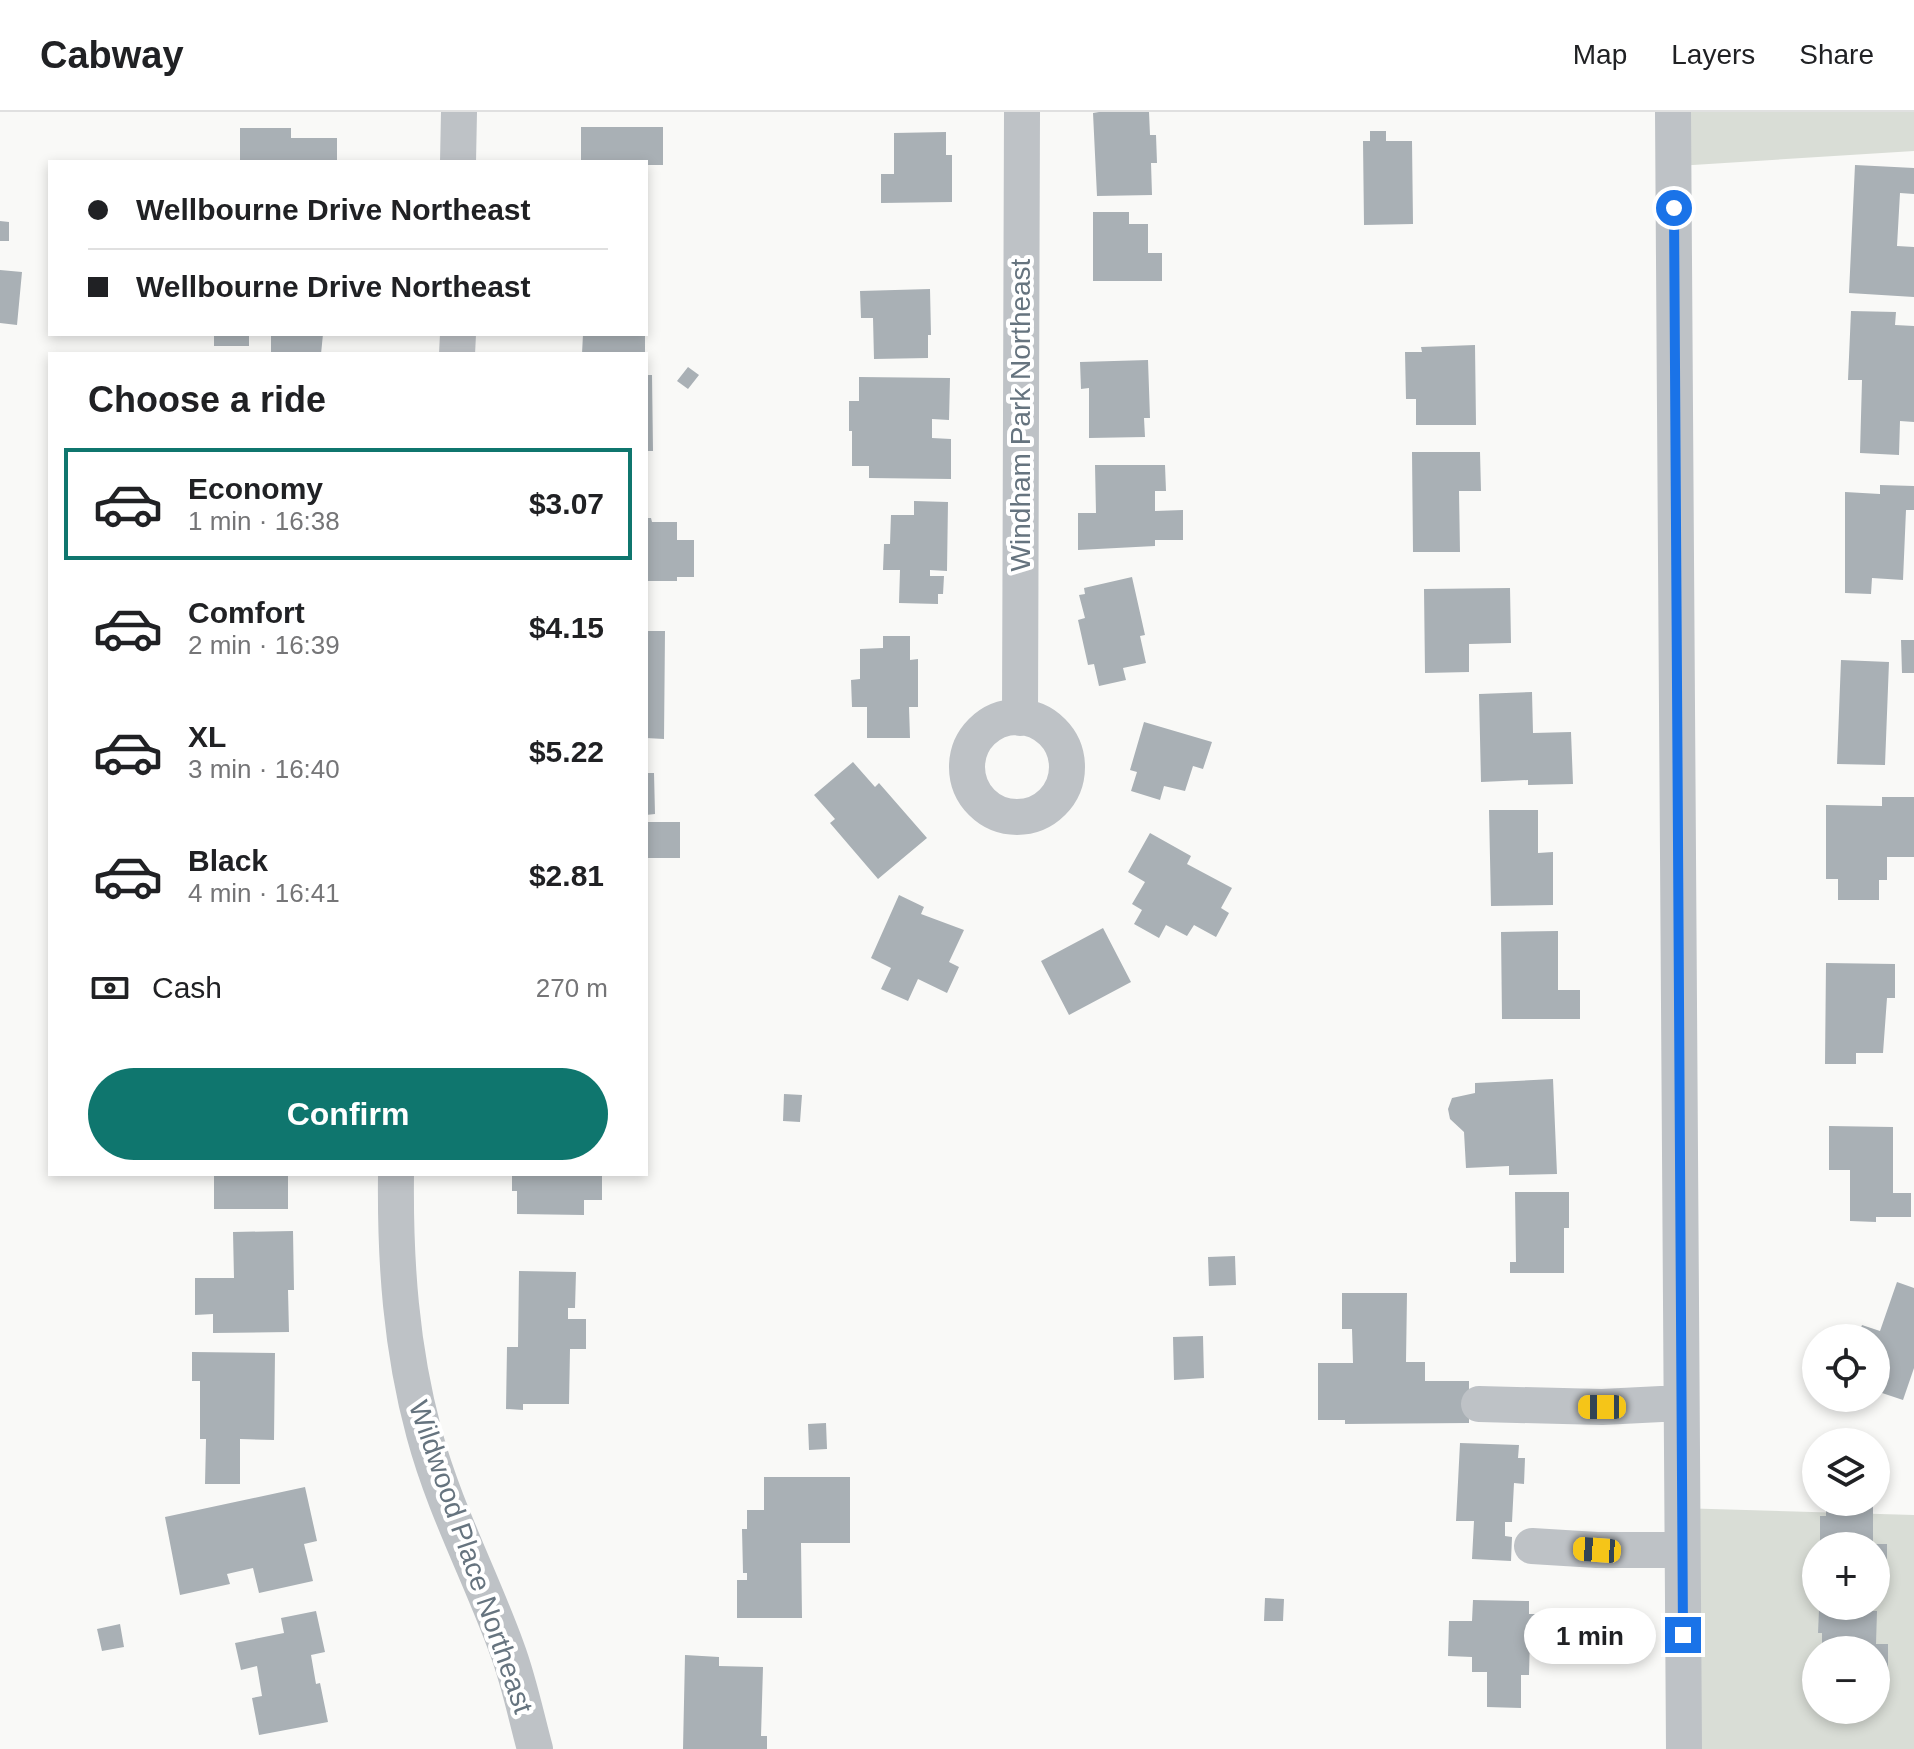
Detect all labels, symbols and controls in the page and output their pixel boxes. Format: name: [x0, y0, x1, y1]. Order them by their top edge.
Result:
text: Cabway: [40, 34, 184, 76]
text: Map: [1573, 39, 1627, 70]
text: Layers: [1671, 39, 1755, 70]
text: Share: [1799, 39, 1874, 70]
route start: [1656, 190, 1692, 226]
text: Wellbourne Drive Northeast: [136, 193, 531, 226]
street label: Windham Park Northeast: [1005, 258, 1036, 571]
text: Wellbourne Drive Northeast: [136, 270, 531, 303]
text: Choose a ride: [88, 379, 326, 420]
icon: car: [92, 468, 164, 540]
text: Economy: [188, 472, 323, 505]
text: $3.07: [529, 487, 604, 520]
text: 1 min · 16:38: [188, 506, 340, 536]
icon: car: [92, 592, 164, 664]
text: Comfort: [188, 596, 305, 629]
text: $4.15: [529, 611, 604, 644]
text: 2 min · 16:39: [188, 630, 340, 660]
icon: car: [92, 716, 164, 788]
text: XL: [188, 720, 226, 753]
text: $5.22: [529, 735, 604, 768]
text: 3 min · 16:40: [188, 754, 340, 784]
icon: car: [92, 840, 164, 912]
text: Black: [188, 844, 268, 877]
text: $2.81: [529, 859, 604, 892]
text: 4 min · 16:41: [188, 878, 340, 908]
icon: cash: [88, 966, 132, 1010]
text: Cash: [152, 971, 222, 1004]
text: 270 m: [536, 973, 608, 1003]
button: Confirm: [88, 1068, 608, 1160]
map controls: [1802, 1324, 1890, 1724]
button: locate: [1802, 1324, 1890, 1412]
car: [1578, 1395, 1626, 1419]
street label: Wildwood Place Northeast: [403, 1397, 539, 1717]
button: layers: [1802, 1428, 1890, 1516]
button: +: [1802, 1532, 1890, 1620]
car: [1572, 1536, 1622, 1564]
callout: 1 min: [1523, 1607, 1655, 1663]
route end: [1665, 1617, 1701, 1653]
text: 1 min: [1556, 1621, 1624, 1651]
button: −: [1802, 1636, 1890, 1724]

